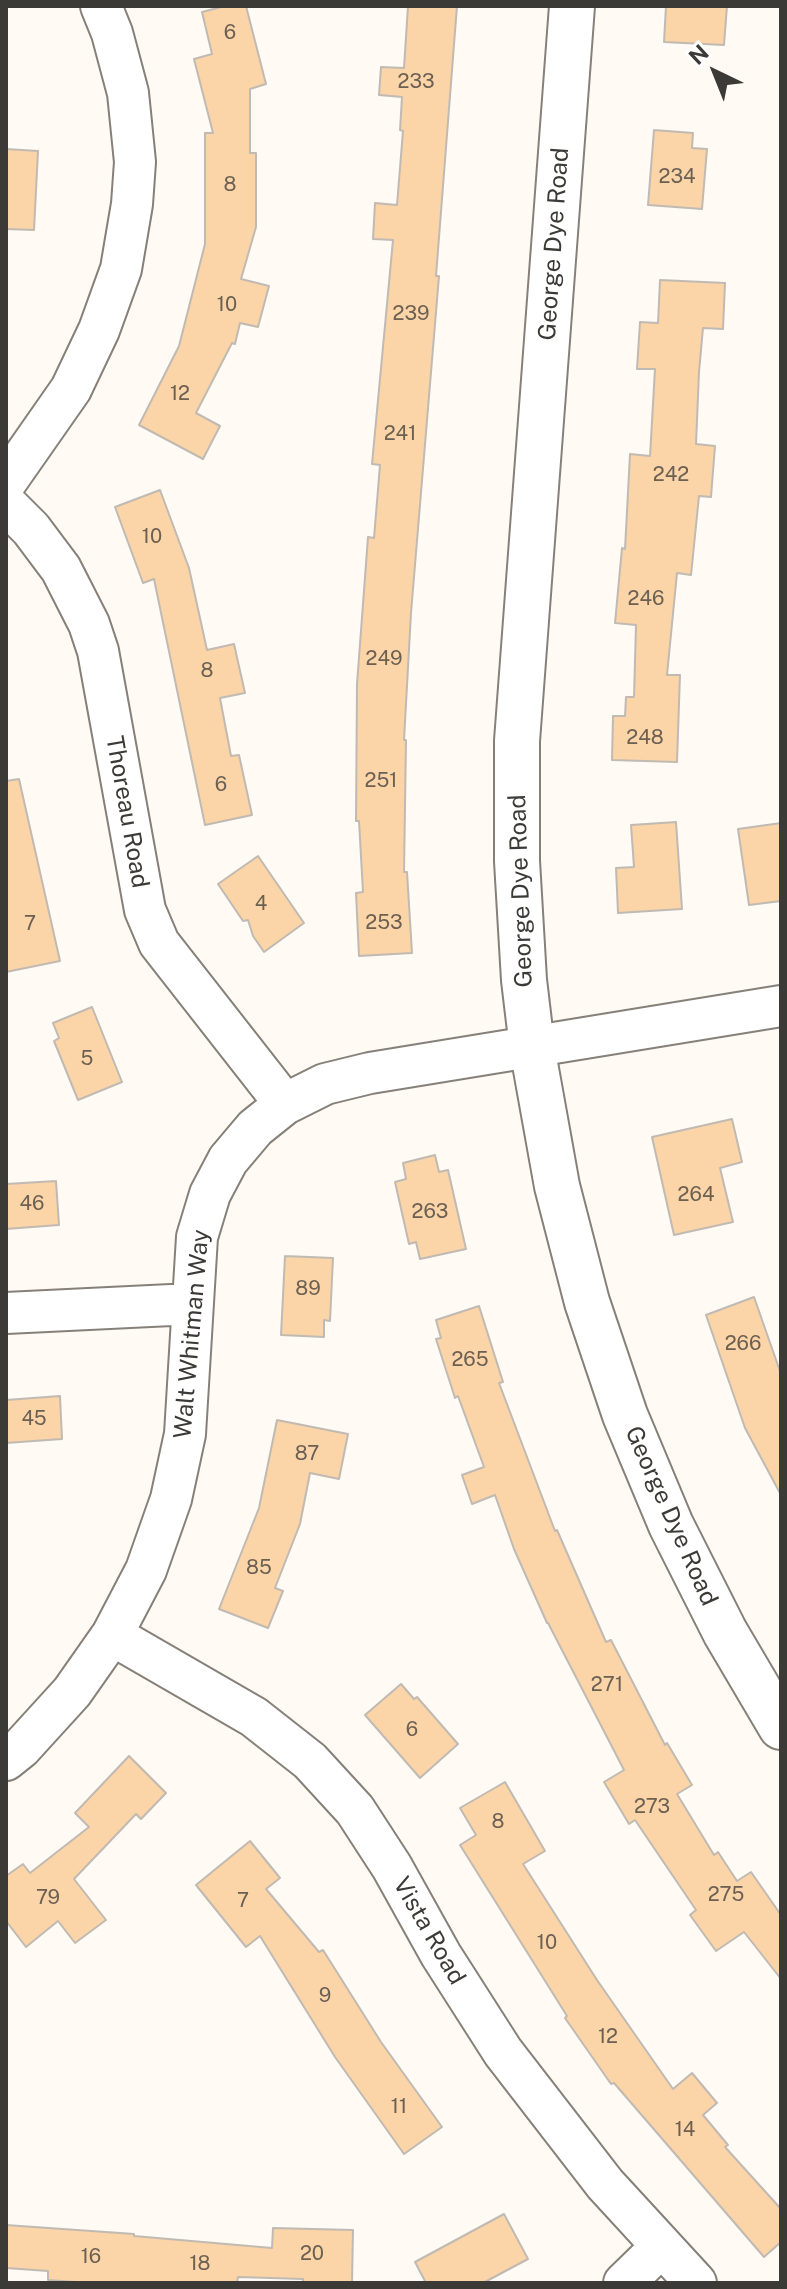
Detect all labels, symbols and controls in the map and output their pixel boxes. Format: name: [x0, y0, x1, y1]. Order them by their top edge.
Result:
house number: 6: [224, 21, 236, 45]
north arrow: [675, 32, 755, 112]
text: N: [683, 39, 714, 70]
house number: 233: [398, 70, 434, 94]
street label: George Dye Road: [533, 147, 575, 341]
house number: 234: [658, 165, 696, 189]
house number: 8: [224, 173, 236, 197]
house number: 10: [217, 293, 237, 317]
house number: 239: [393, 302, 429, 326]
house number: 12: [170, 382, 190, 406]
house number: 241: [384, 422, 416, 446]
house number: 242: [653, 463, 689, 487]
house number: 10: [142, 525, 162, 549]
house number: 246: [628, 587, 664, 611]
house number: 249: [366, 647, 402, 671]
house number: 8: [201, 659, 213, 683]
house number: 248: [626, 726, 664, 750]
street label: Thoreau Road: [99, 734, 155, 890]
house number: 251: [365, 769, 397, 793]
house number: 6: [215, 773, 227, 797]
street label: George Dye Road: [503, 794, 539, 988]
house number: 4: [255, 892, 267, 916]
house number: 253: [365, 911, 403, 935]
house number: 7: [24, 912, 36, 936]
house number: 5: [81, 1047, 93, 1071]
house number: 264: [678, 1183, 714, 1207]
house number: 46: [19, 1192, 45, 1216]
house number: 263: [412, 1200, 448, 1224]
street label: Walt Whitman Way: [169, 1228, 215, 1440]
house number: 89: [295, 1277, 321, 1301]
house number: 266: [725, 1332, 761, 1356]
house number: 265: [451, 1348, 489, 1372]
house number: 45: [21, 1407, 47, 1431]
street label: George Dye Road: [619, 1422, 723, 1610]
house number: 87: [295, 1442, 319, 1466]
house number: 85: [246, 1556, 272, 1580]
house number: 271: [591, 1673, 623, 1697]
house number: 6: [406, 1718, 418, 1742]
house number: 273: [634, 1795, 670, 1819]
house number: 8: [492, 1810, 504, 1834]
street label: Vista Road: [387, 1872, 471, 1990]
house number: 275: [708, 1883, 744, 1907]
house number: 79: [36, 1886, 60, 1910]
house number: 7: [237, 1889, 249, 1913]
house number: 10: [537, 1931, 557, 1955]
house number: 9: [319, 1984, 331, 2008]
house number: 12: [598, 2025, 618, 2049]
house number: 11: [391, 2095, 407, 2119]
house number: 14: [675, 2118, 695, 2142]
house number: 20: [300, 2242, 324, 2266]
house number: 16: [81, 2245, 101, 2269]
house number: 18: [189, 2252, 211, 2276]

